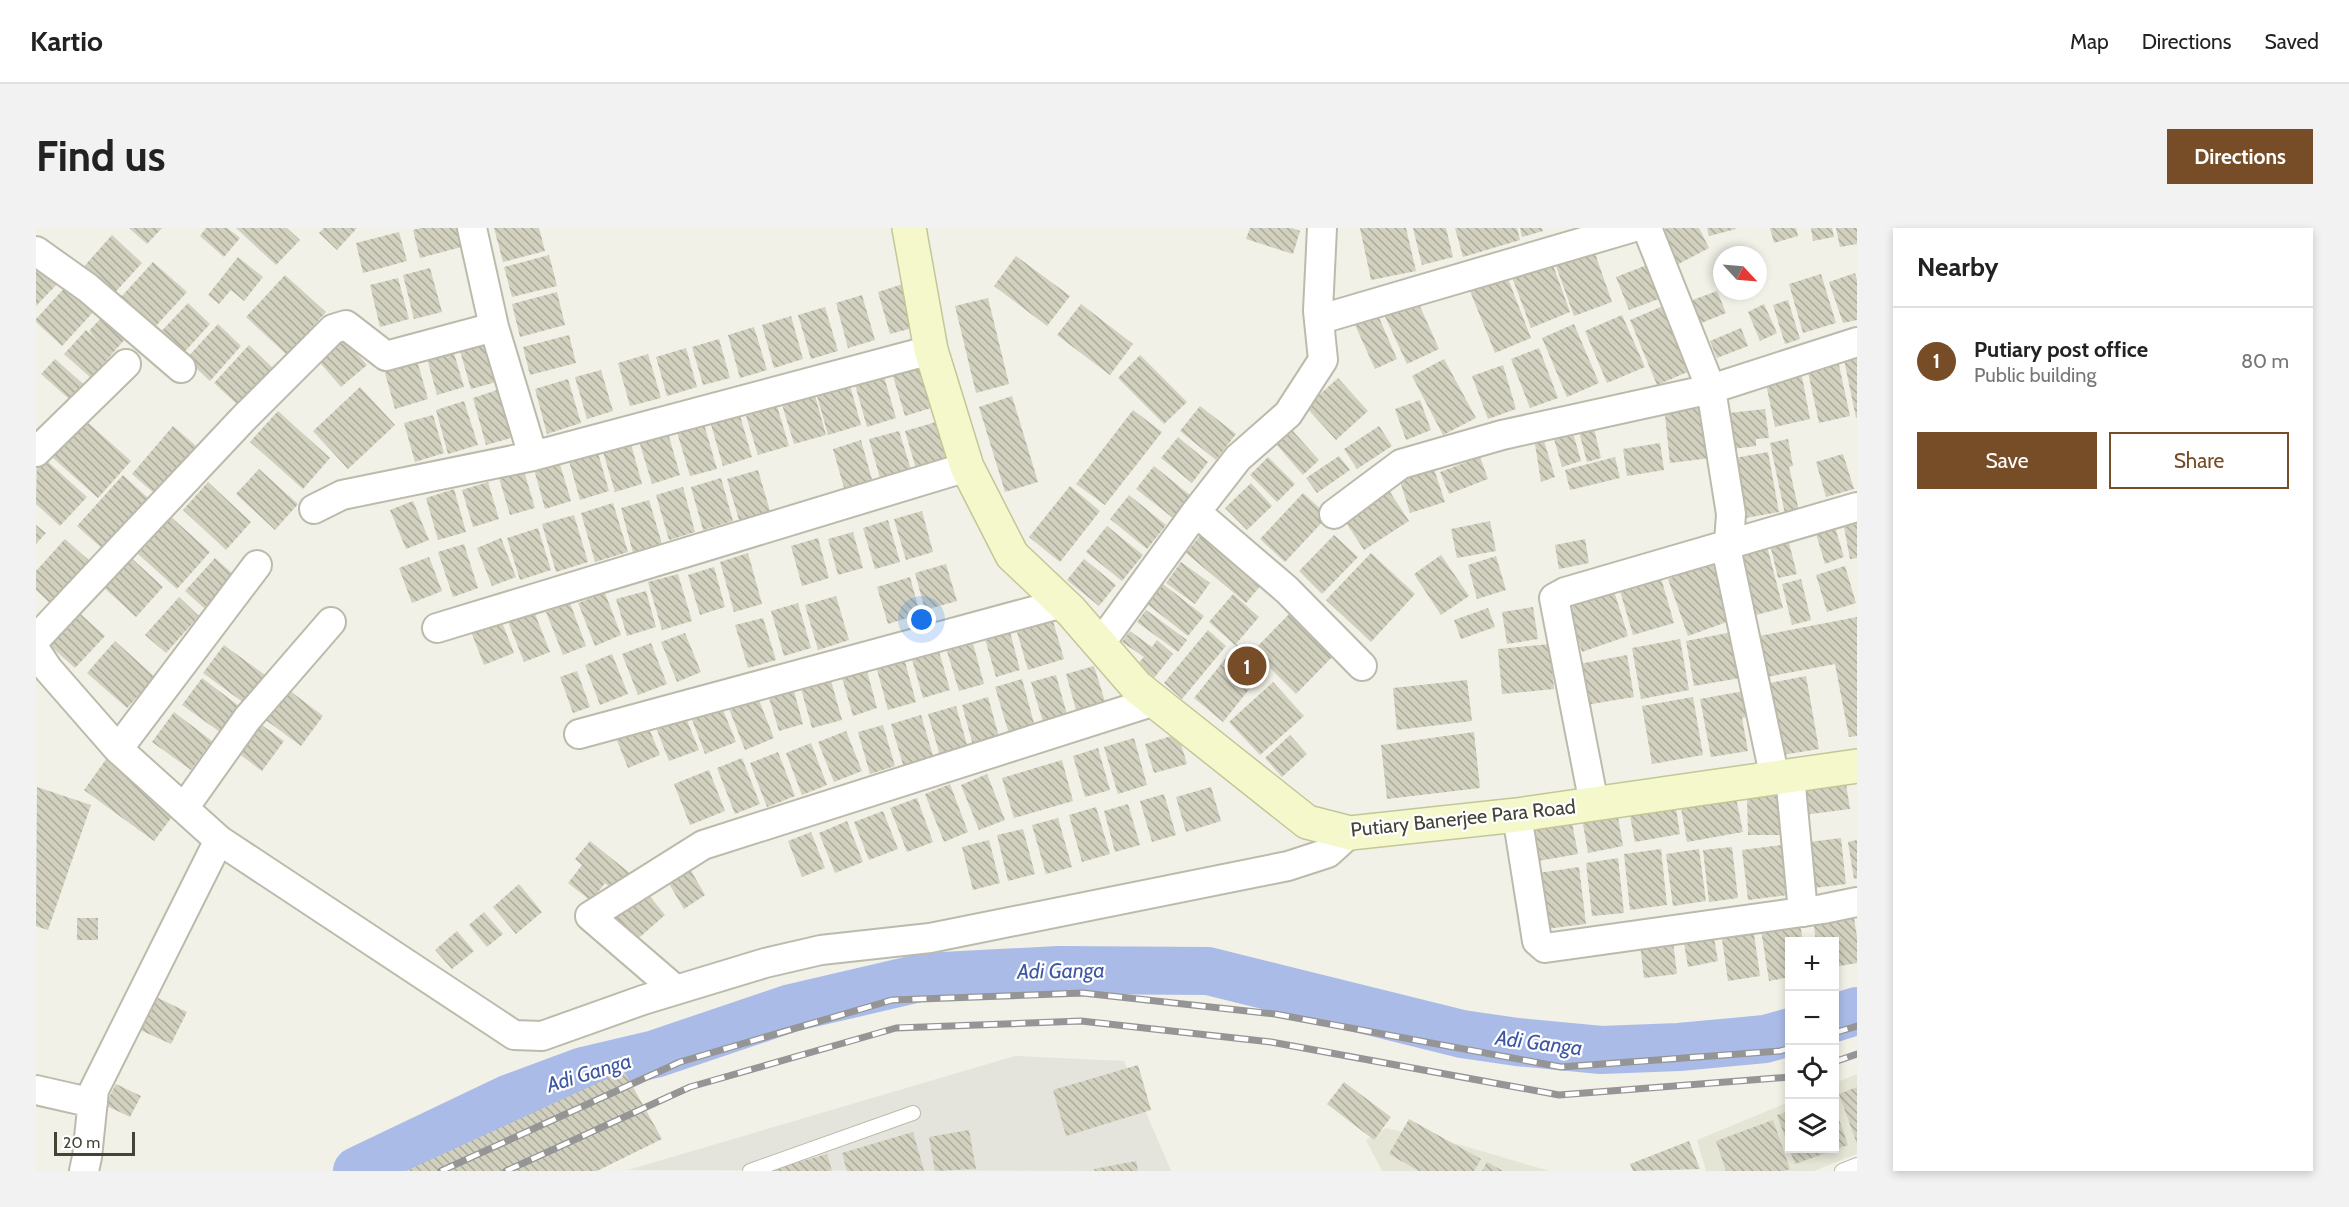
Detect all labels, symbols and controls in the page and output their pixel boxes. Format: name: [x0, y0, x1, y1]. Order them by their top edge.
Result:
text: Kartio: [30, 24, 103, 58]
text: Map: [2070, 29, 2109, 54]
text: Directions: [2142, 29, 2231, 54]
text: Saved: [2264, 29, 2319, 54]
button: Directions: [2167, 129, 2313, 184]
text: Find us: [36, 130, 165, 182]
north arrow: [1713, 246, 1767, 300]
text: Nearby: [1917, 251, 1998, 283]
text: Putiary post office: [1974, 336, 2148, 363]
text: 1: [1933, 349, 1940, 373]
text: 80 m: [2241, 349, 2289, 373]
text: Public building: [1974, 363, 2096, 387]
button: Save: [1917, 432, 2097, 489]
button: Share: [2109, 432, 2289, 489]
your location: [907, 605, 936, 634]
pin: 1: [1228, 644, 1266, 688]
street label: Putiary Banerjee Para Road: [1349, 794, 1577, 842]
map controls: [1785, 937, 1839, 1153]
button: +: [1785, 937, 1839, 991]
water label: Adi Ganga: [1016, 957, 1105, 984]
button: −: [1785, 991, 1839, 1045]
water label: Adi Ganga: [1493, 1025, 1584, 1060]
button: locate: [1785, 1045, 1839, 1099]
water label: Adi Ganga: [542, 1048, 634, 1098]
button: layers: [1785, 1099, 1839, 1153]
scale bar: [54, 1129, 135, 1156]
text: 20 m: [63, 1133, 100, 1152]

